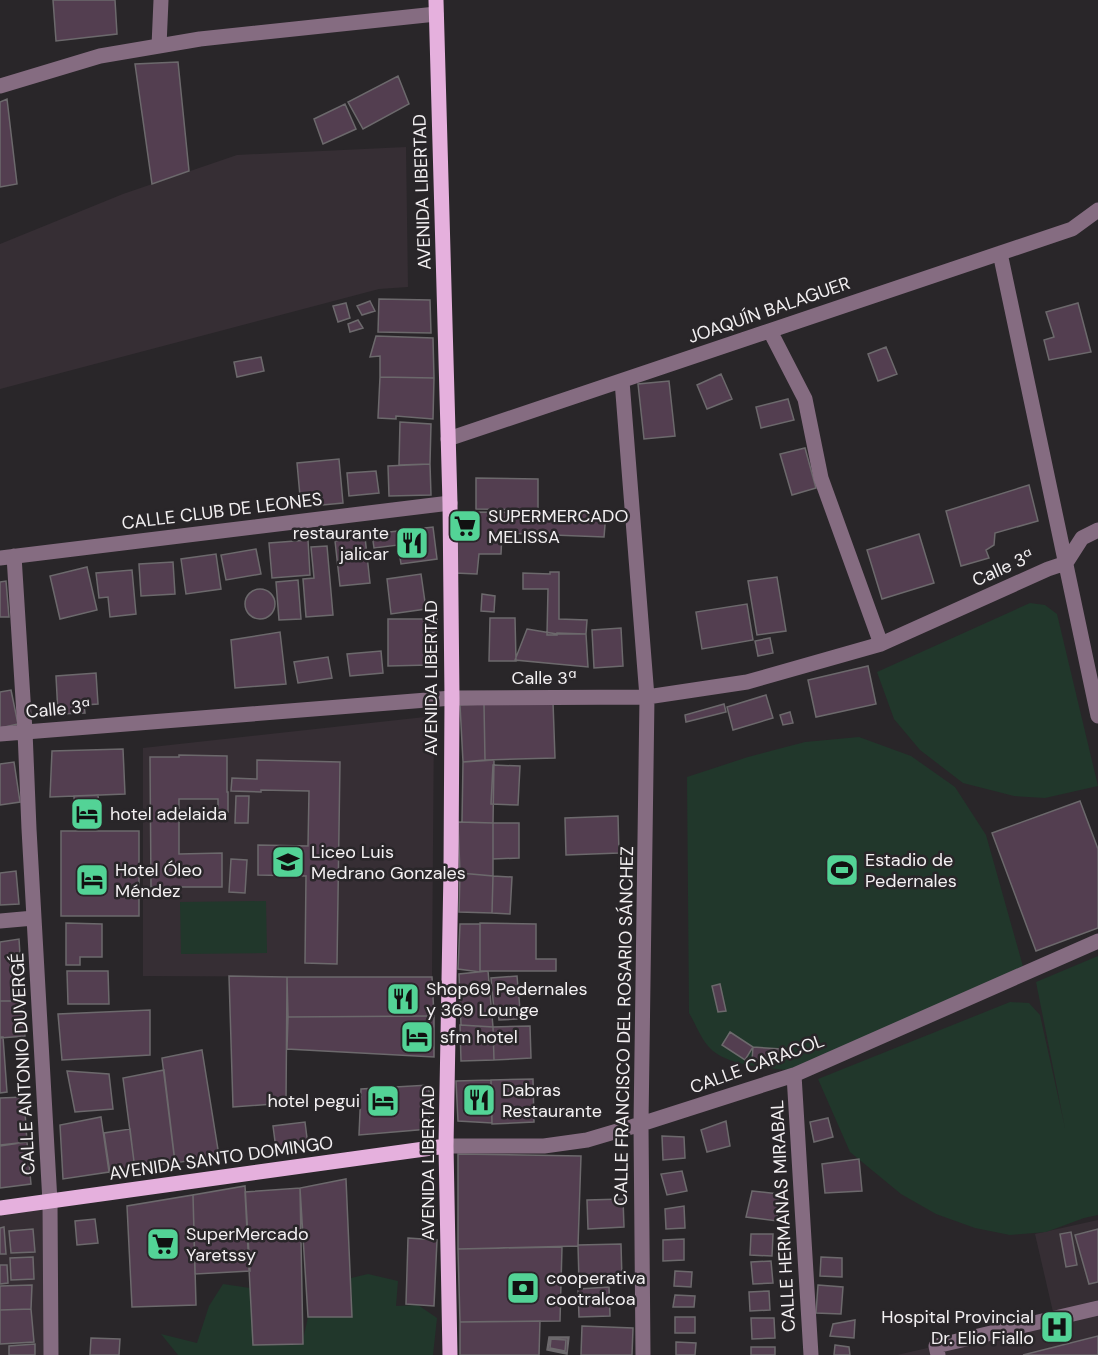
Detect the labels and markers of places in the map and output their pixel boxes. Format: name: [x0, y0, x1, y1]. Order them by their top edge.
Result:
place label: SUPERMERCADO MELISSA: [488, 504, 628, 549]
supermarket icon: SUPERMERCADO MELISSA: [447, 508, 483, 544]
place label: restaurante jalicar: [293, 521, 389, 566]
restaurant icon: restaurante jalicar: [394, 525, 430, 561]
hotel icon: hotel adelaida: [69, 796, 105, 832]
place label: hotel adelaida: [110, 802, 227, 826]
place label: Liceo Luis Medrano Gonzales: [311, 840, 466, 885]
school or university icon: Liceo Luis Medrano Gonzales: [270, 844, 306, 880]
place label: Estadio de Pedernales: [865, 848, 957, 893]
sports icon: Estadio de Pedernales: [824, 852, 860, 888]
place label: Hotel Óleo Méndez: [115, 858, 202, 903]
hotel icon: Hotel Óleo Méndez: [74, 862, 110, 898]
place label: Shop69 Pedernales y 369 Lounge: [426, 977, 587, 1022]
restaurant icon: Shop69 Pedernales y 369 Lounge: [385, 981, 421, 1017]
hotel icon: sfm hotel: [399, 1019, 435, 1055]
place label: sfm hotel: [440, 1025, 518, 1049]
place label: Dabras Restaurante: [502, 1078, 602, 1123]
restaurant icon: Dabras Restaurante: [461, 1082, 497, 1118]
hotel icon: hotel pegui: [365, 1083, 401, 1119]
place label: hotel pegui: [267, 1089, 360, 1113]
place label: SuperMercado Yaretssy: [186, 1222, 309, 1267]
supermarket icon: SuperMercado Yaretssy: [145, 1226, 181, 1262]
place label: cooperativa cootralcoa: [546, 1266, 646, 1311]
bank icon: cooperativa cootralcoa: [505, 1270, 541, 1306]
place label: Hospital Provincial Dr. Elio Fiallo: [881, 1305, 1034, 1350]
hospital icon: Hospital Provincial Dr. Elio Fiallo: [1039, 1309, 1075, 1345]

